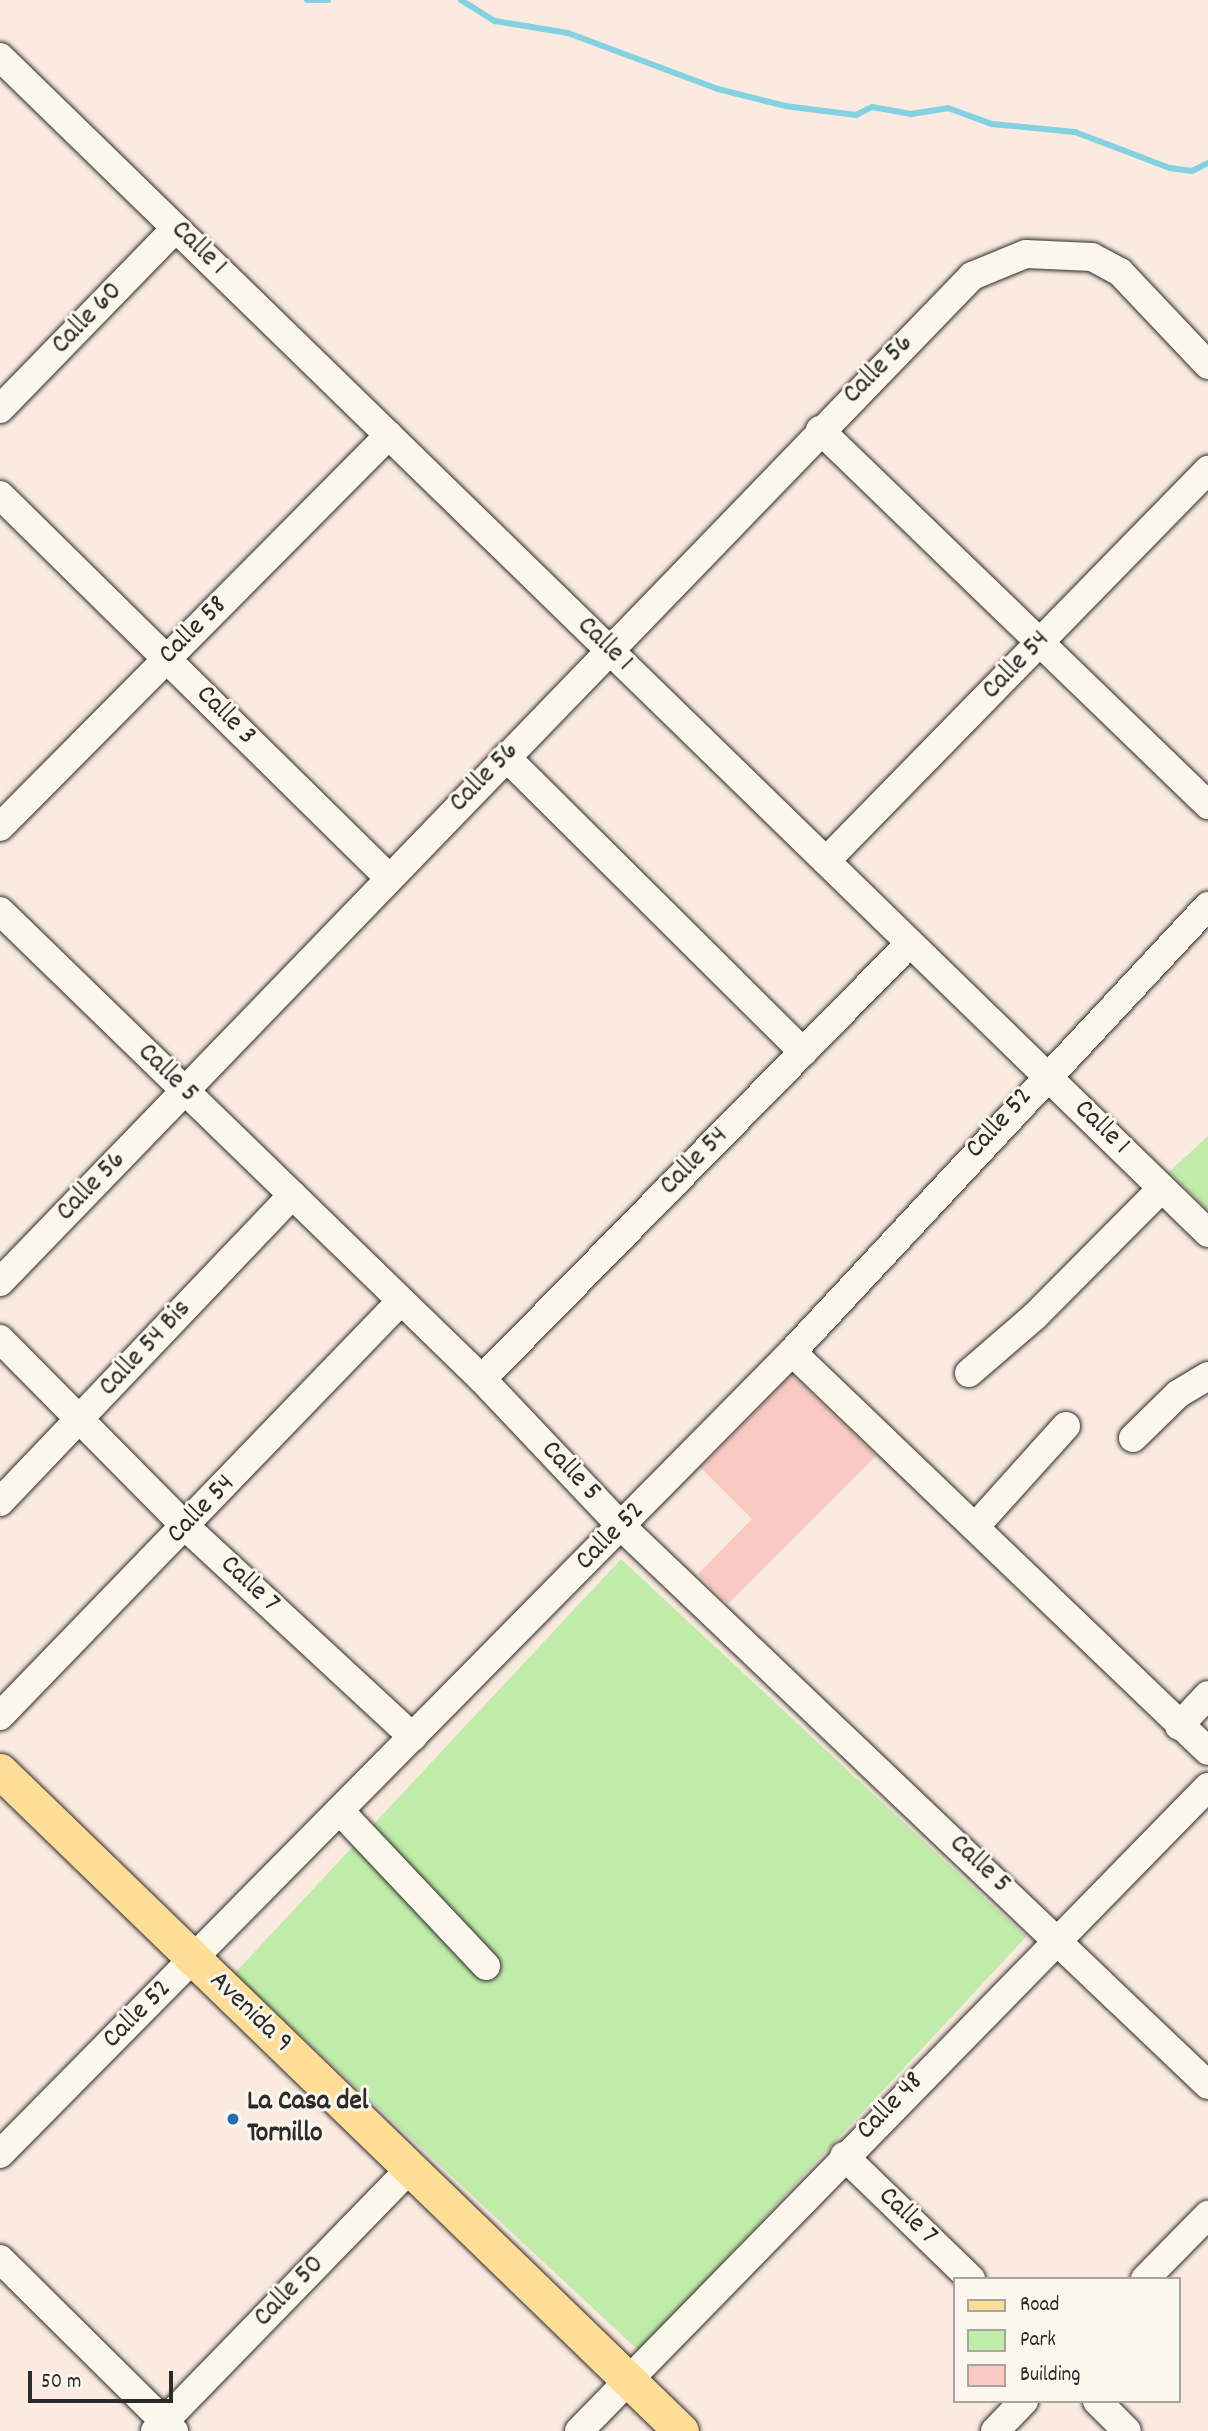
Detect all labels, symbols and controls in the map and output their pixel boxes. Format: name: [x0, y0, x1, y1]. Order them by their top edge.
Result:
street label: Calle 1: [163, 214, 233, 284]
street label: Calle 60: [45, 276, 131, 362]
street label: Calle 56: [837, 328, 921, 412]
street label: Calle 58: [153, 590, 235, 672]
street label: Calle 1: [569, 610, 639, 680]
street label: Calle 54: [976, 624, 1058, 708]
street label: Calle 3: [188, 679, 262, 753]
street label: Calle 56: [443, 736, 527, 820]
street label: Calle 5: [129, 1037, 205, 1111]
street label: Calle 52: [959, 1081, 1041, 1167]
street label: Calle 1: [1066, 1093, 1136, 1163]
street label: Calle 54: [654, 1121, 736, 1203]
street label: Calle 56: [50, 1145, 134, 1229]
street label: Calle 54 Bis: [93, 1294, 199, 1404]
street label: Calle 5: [533, 1434, 607, 1510]
street label: Calle 54: [161, 1468, 243, 1552]
street label: Calle 52: [569, 1495, 653, 1579]
street label: Calle 7: [212, 1549, 286, 1621]
street label: Calle 5: [941, 1828, 1017, 1902]
street label: Avenida 9: [201, 1965, 299, 2061]
street label: Calle 52: [96, 1973, 180, 2057]
street label: Calle 48: [850, 2066, 932, 2148]
place label: La Casa del Tornillo: [247, 2086, 368, 2152]
marker: La Casa del Tornillo: [225, 2111, 241, 2127]
street label: Calle 7: [870, 2181, 944, 2253]
street label: Calle 50: [248, 2249, 332, 2335]
legend: [953, 2277, 1180, 2403]
text: Road: [1020, 2291, 1059, 2321]
text: Park: [1020, 2326, 1056, 2356]
scale bar: [32, 2358, 177, 2402]
text: Building: [1020, 2361, 1080, 2391]
text: 50 m: [41, 2368, 81, 2398]

